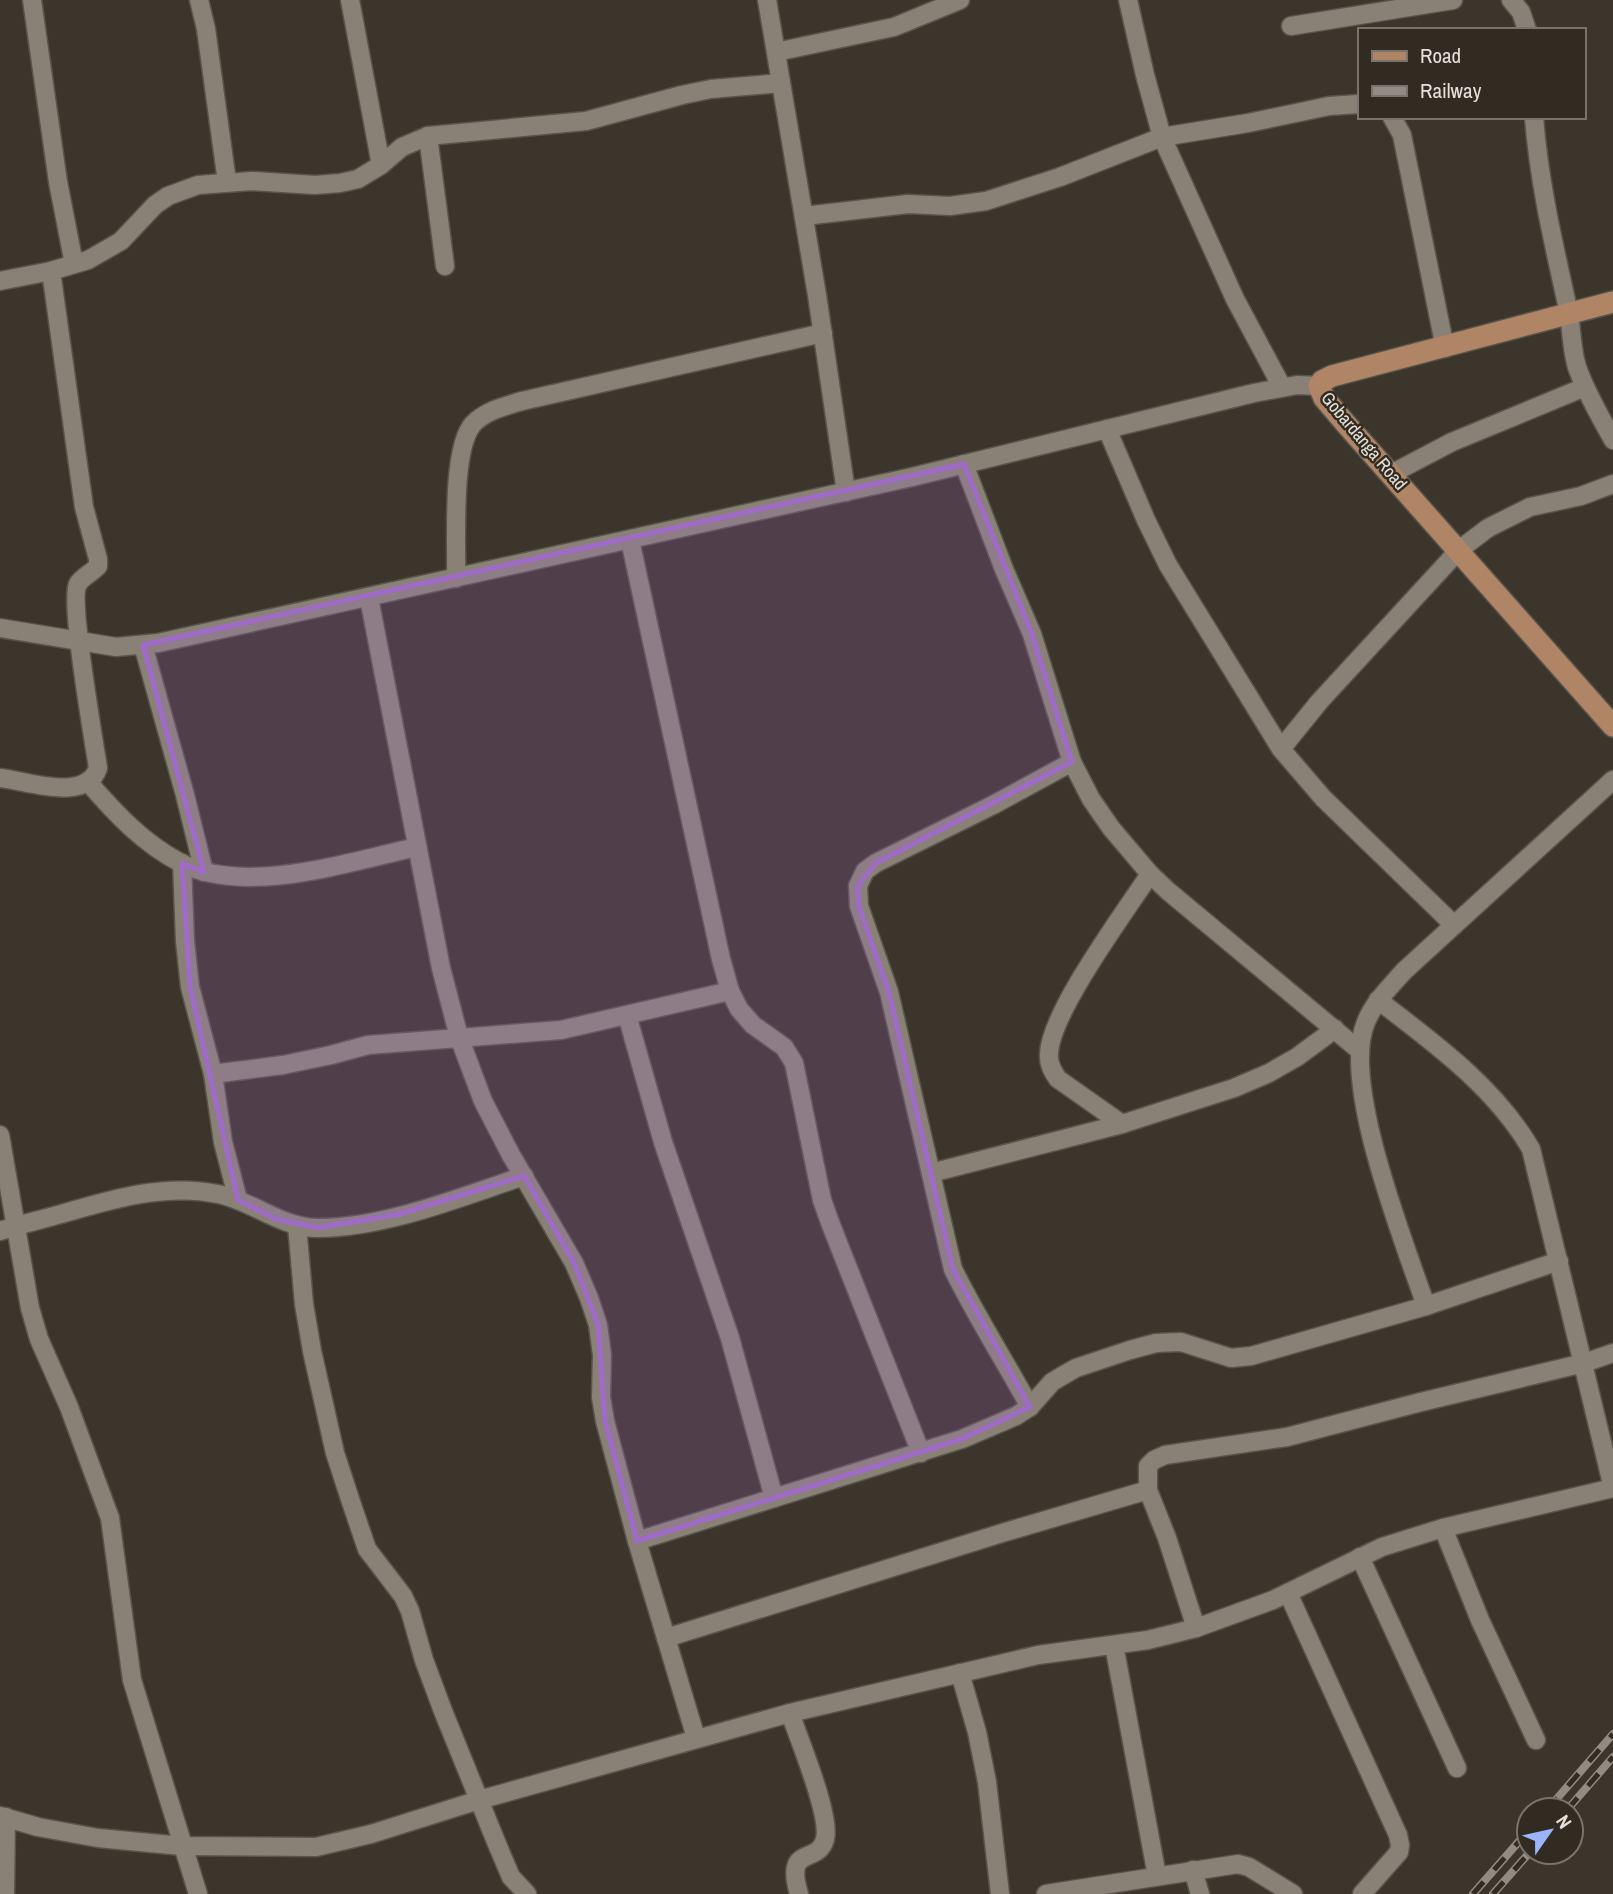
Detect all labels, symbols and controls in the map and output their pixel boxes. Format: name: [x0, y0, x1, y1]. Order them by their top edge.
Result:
legend: [1358, 28, 1585, 119]
text: Road: [1420, 41, 1461, 70]
text: Railway: [1420, 76, 1482, 105]
street label: Gobardanga Road: [1316, 386, 1413, 495]
north arrow: [1515, 1796, 1585, 1866]
text: N: [1550, 1810, 1578, 1833]

